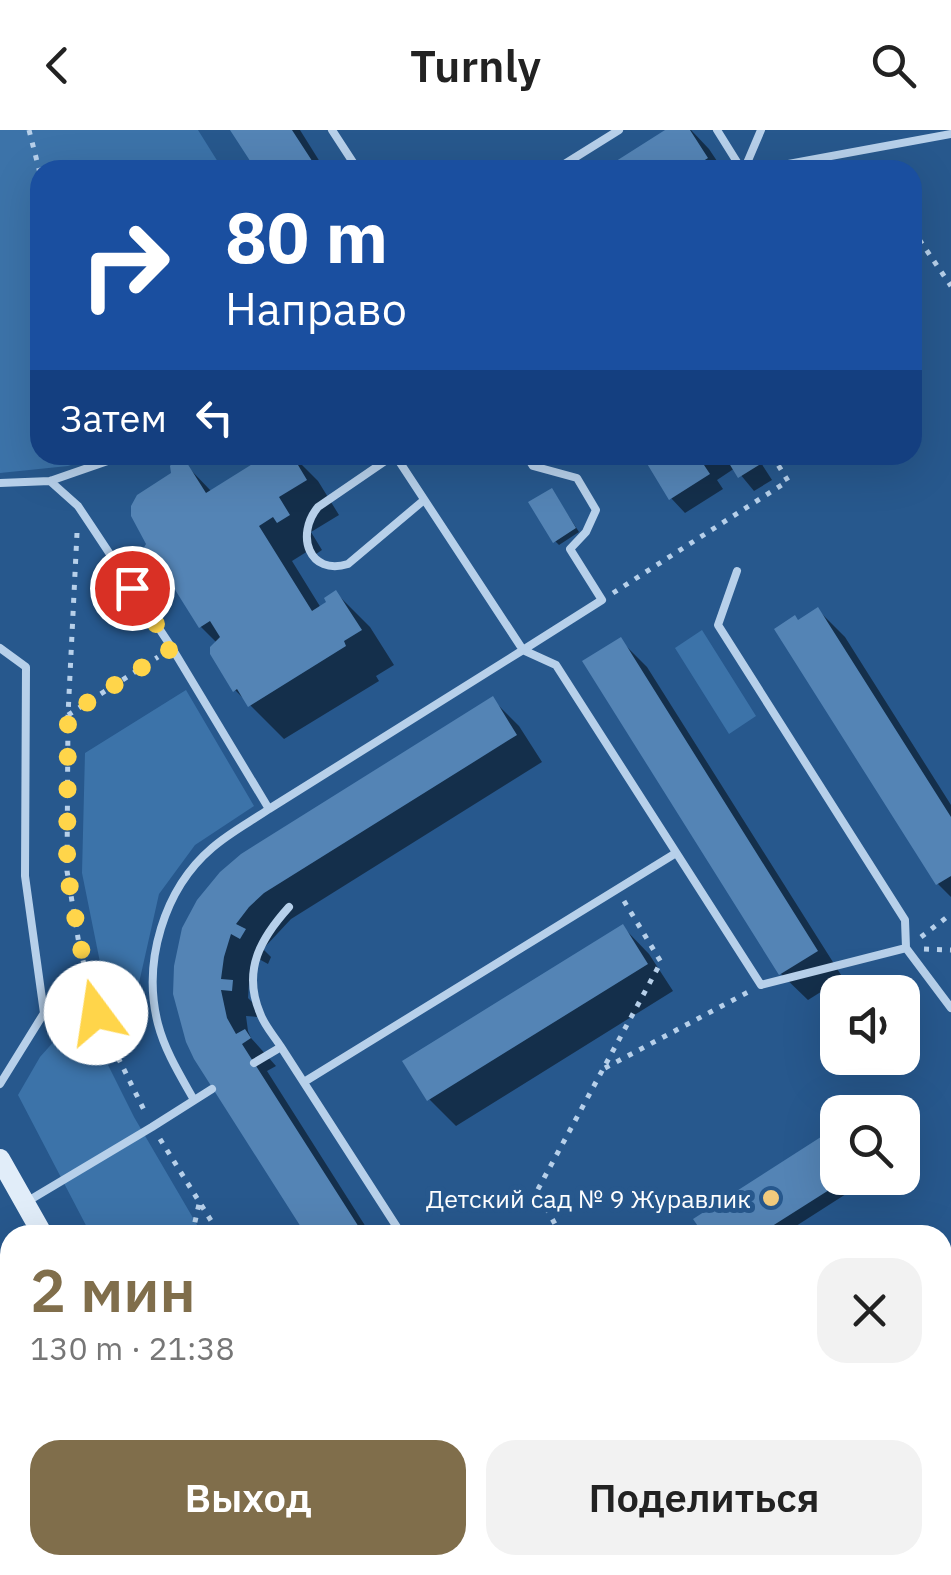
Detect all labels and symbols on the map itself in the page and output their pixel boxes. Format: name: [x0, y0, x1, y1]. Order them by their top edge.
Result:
pin: [90, 546, 175, 631]
position arrow: [44, 961, 148, 1065]
place label: Детский сад № 9 Журавлик: [426, 1182, 751, 1215]
marker: Детский сад № 9 Журавлик: [760, 1187, 782, 1209]

